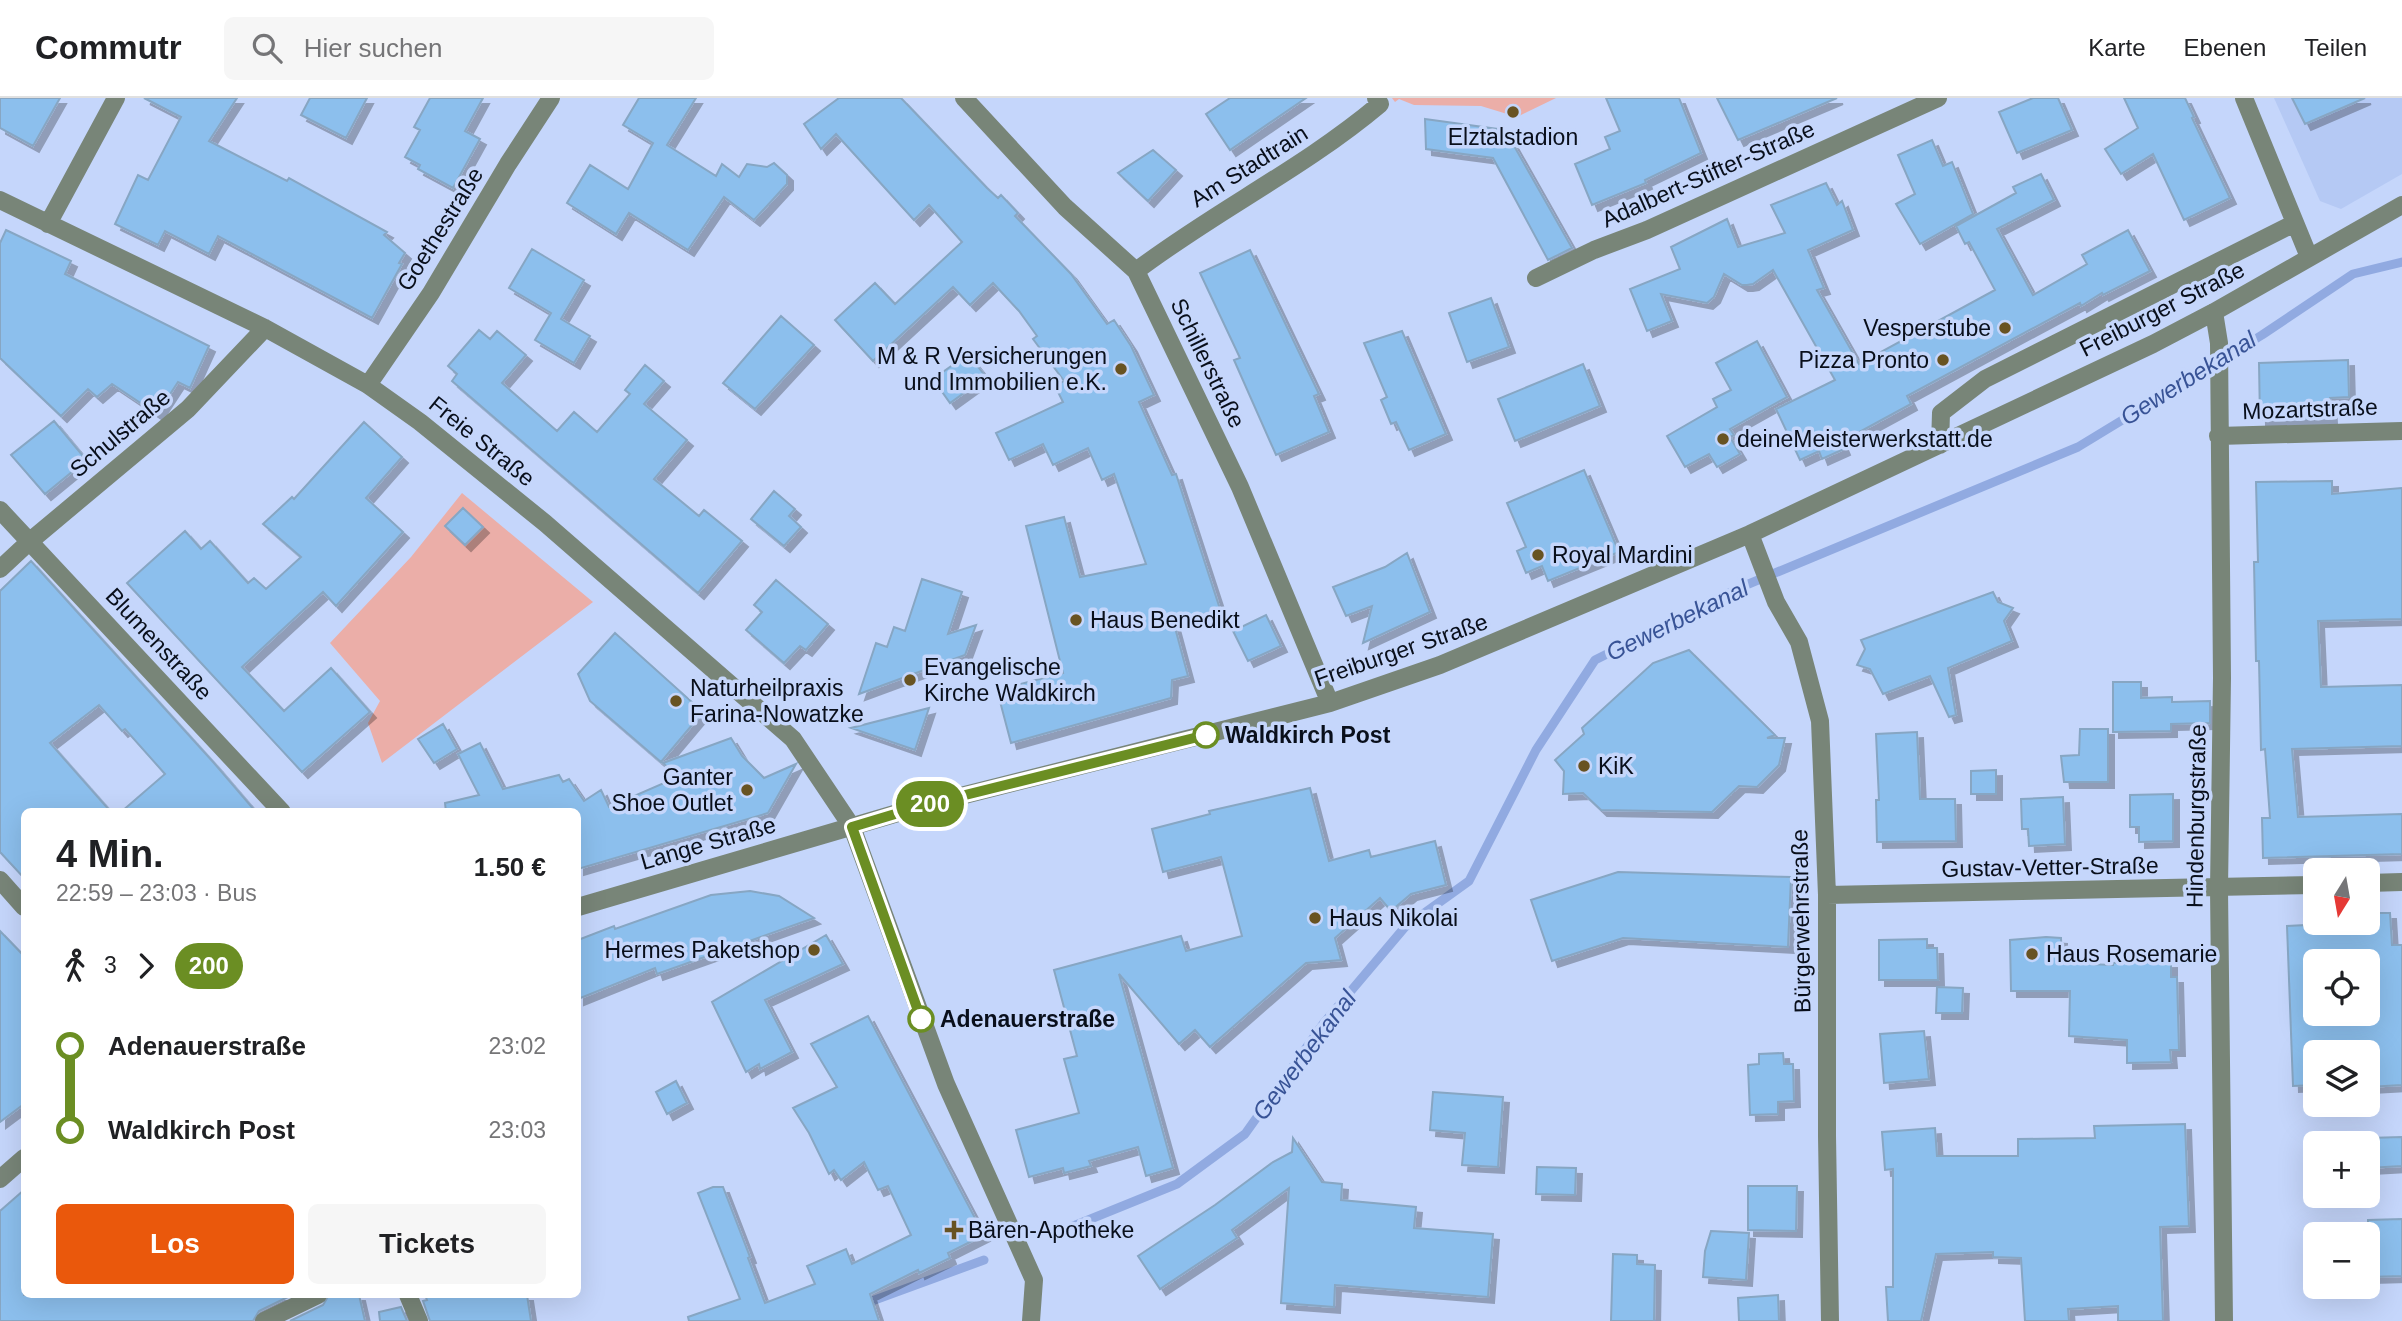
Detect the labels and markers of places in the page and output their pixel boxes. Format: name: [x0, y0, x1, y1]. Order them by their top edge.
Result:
marker: Elztalstadion: [1505, 104, 1521, 120]
place label: Elztalstadion: [1448, 124, 1578, 150]
place label: Vesperstube: [1863, 315, 1991, 341]
marker: Vesperstube: [1997, 320, 2013, 336]
place label: M & R Versicherungen und Immobilien e.K.: [877, 343, 1107, 395]
place label: Pizza Pronto: [1799, 347, 1929, 373]
marker: Pizza Pronto: [1935, 352, 1951, 368]
marker: M & R Versicherungen und Immobilien e.K.: [1113, 361, 1129, 377]
place label: deineMeisterwerkstatt.de: [1737, 426, 1993, 452]
marker: deineMeisterwerkstatt.de: [1715, 431, 1731, 447]
place label: Royal Mardini: [1552, 542, 1693, 568]
marker: Royal Mardini: [1530, 547, 1546, 563]
place label: Haus Benedikt: [1090, 607, 1240, 633]
marker: Haus Benedikt: [1068, 612, 1084, 628]
place label: Evangelische Kirche Waldkirch: [924, 654, 1096, 706]
marker: Evangelische Kirche Waldkirch: [902, 672, 918, 688]
place label: Naturheilpraxis Farina-Nowatzke: [690, 675, 864, 727]
marker: Naturheilpraxis Farina-Nowatzke: [668, 693, 684, 709]
marker: Waldkirch Post: [1193, 722, 1219, 748]
place label: Waldkirch Post: [1225, 722, 1391, 748]
place label: KiK: [1598, 753, 1634, 779]
marker: KiK: [1576, 758, 1592, 774]
place label: Ganter Shoe Outlet: [612, 764, 734, 816]
marker: Ganter Shoe Outlet: [739, 782, 755, 798]
place label: Haus Nikolai: [1329, 905, 1458, 931]
marker: Haus Nikolai: [1307, 910, 1323, 926]
place label: Hermes Paketshop: [604, 937, 800, 963]
place label: Haus Rosemarie: [2046, 941, 2217, 967]
marker: Hermes Paketshop: [806, 942, 822, 958]
marker: Haus Rosemarie: [2024, 946, 2040, 962]
marker: Adenauerstraße: [908, 1006, 934, 1032]
place label: Adenauerstraße: [940, 1006, 1115, 1032]
place label: Bären-Apotheke: [968, 1217, 1134, 1243]
marker: Bären-Apotheke: [946, 1222, 962, 1238]

